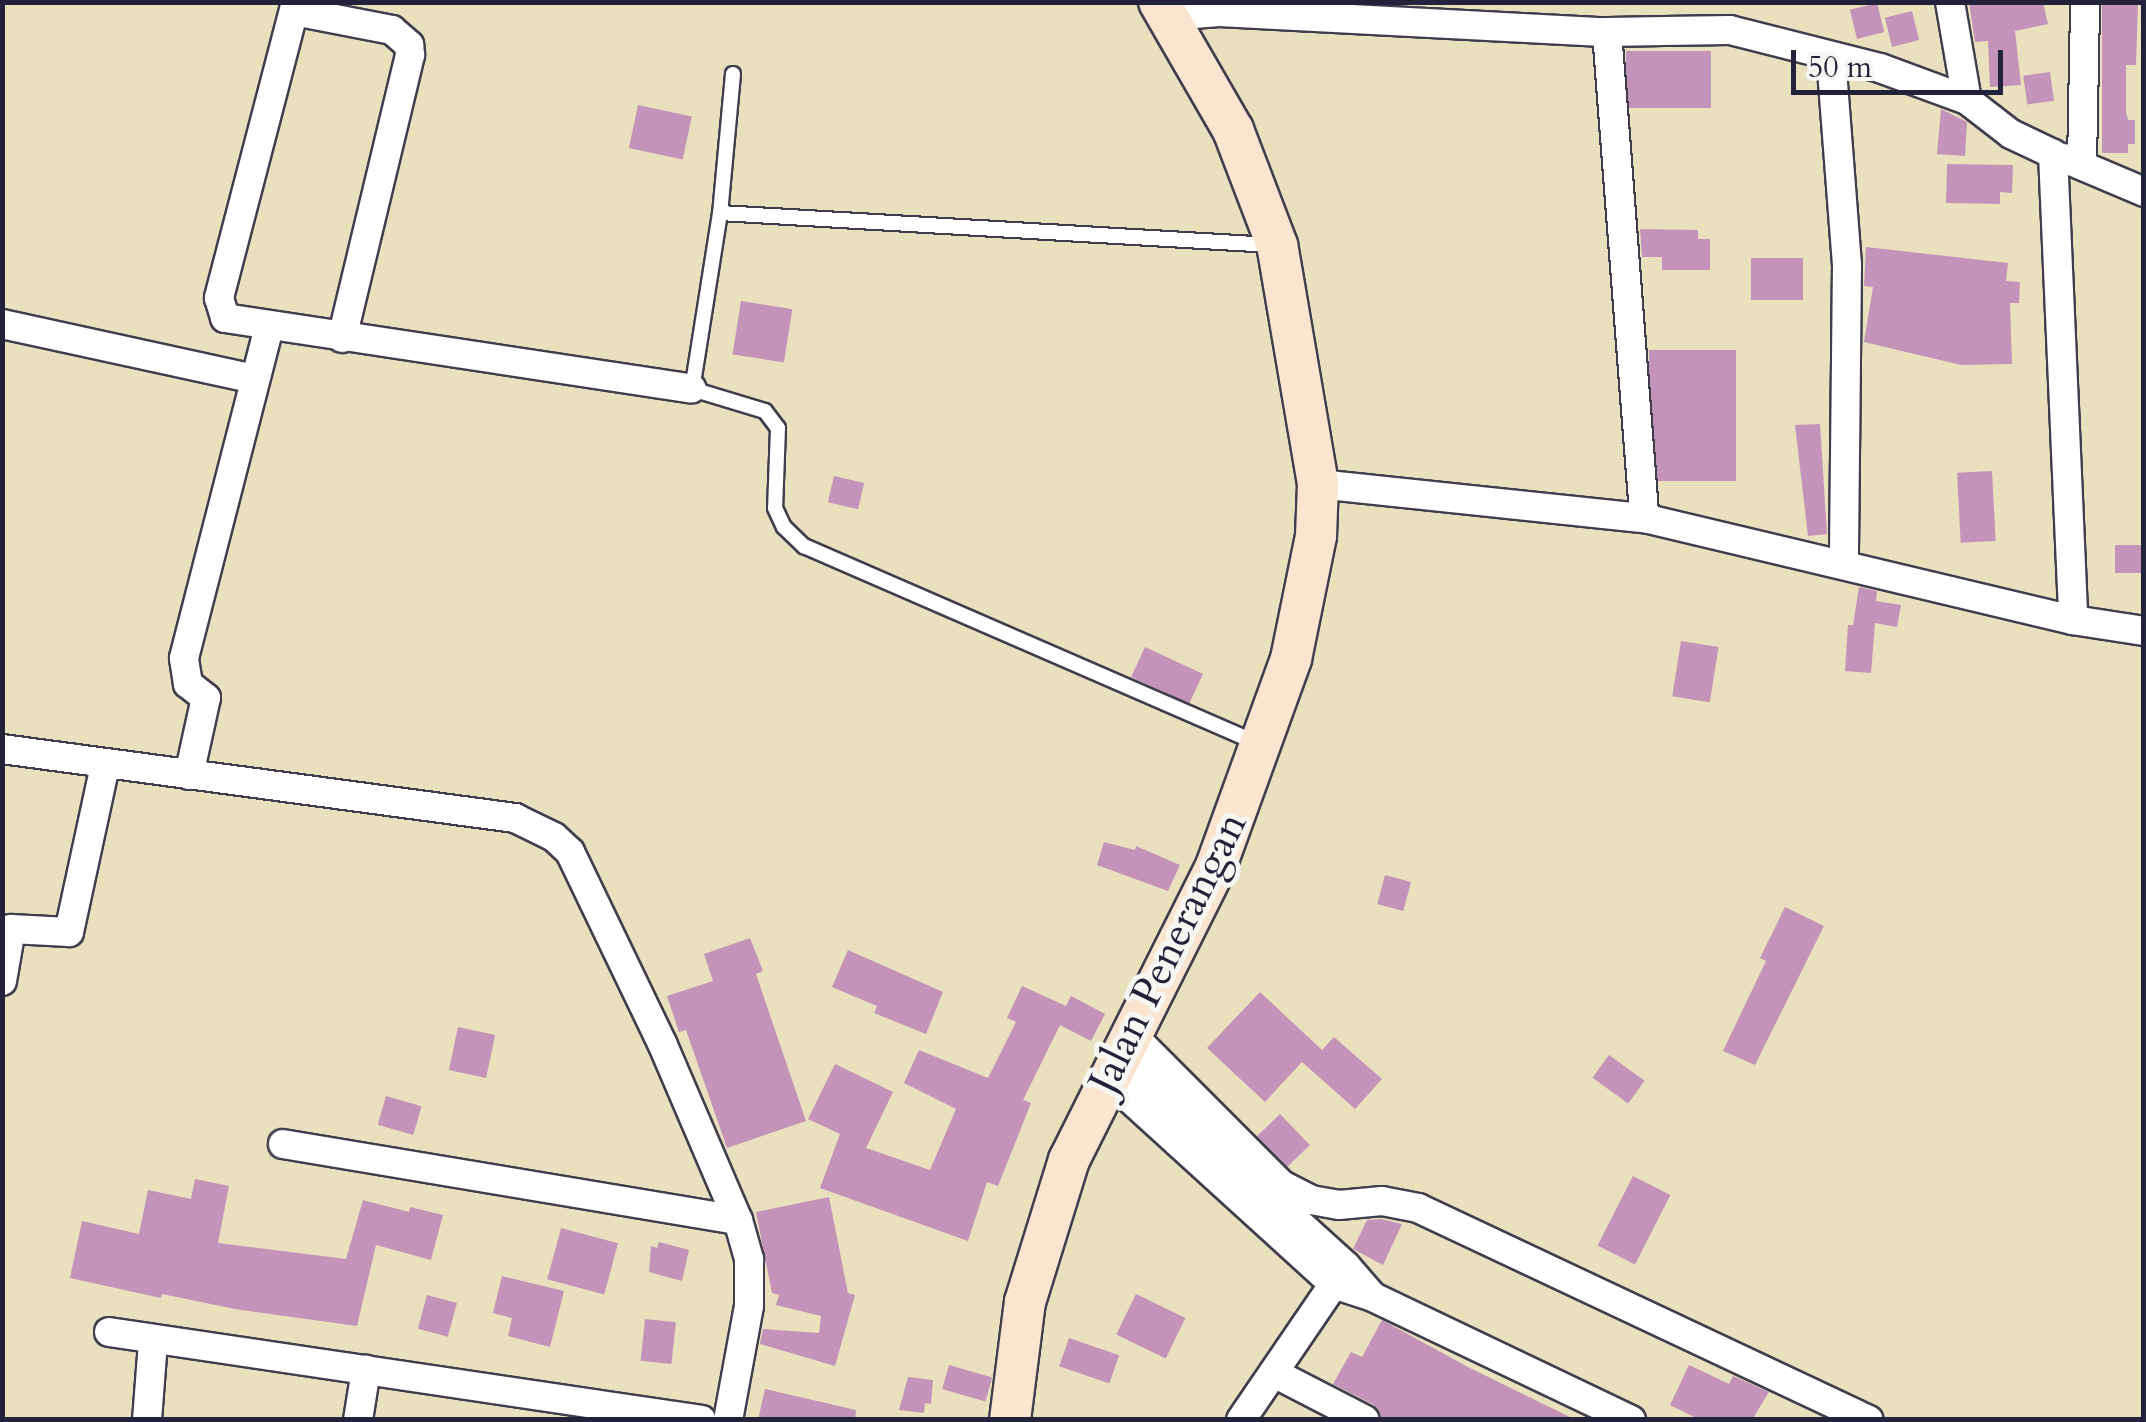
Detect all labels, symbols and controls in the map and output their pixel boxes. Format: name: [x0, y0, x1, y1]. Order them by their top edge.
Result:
scale bar: [1796, 30, 2008, 92]
text: 50 m: [1808, 47, 1872, 88]
street label: Jalan Penerangan: [1078, 804, 1258, 1102]

